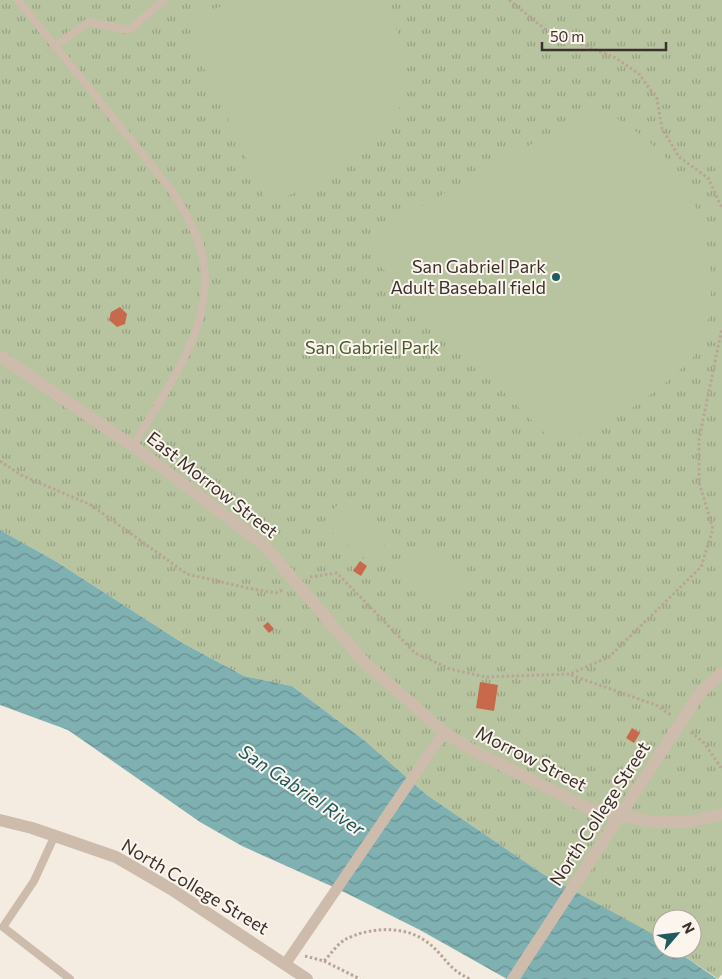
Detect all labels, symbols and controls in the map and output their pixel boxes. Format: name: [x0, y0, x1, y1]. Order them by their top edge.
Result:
scale bar: [542, 20, 666, 52]
text: 50 m: [550, 27, 584, 45]
place label: San Gabriel Park Adult Baseball field: [391, 255, 546, 298]
marker: San Gabriel Park Adult Baseball field: [550, 271, 562, 283]
park label: San Gabriel Park: [305, 336, 439, 358]
street label: East Morrow Street: [143, 426, 283, 542]
street label: Morrow Street: [472, 721, 590, 795]
street label: North College Street: [544, 737, 654, 890]
water label: San Gabriel River: [235, 739, 371, 841]
street label: North College Street: [118, 834, 273, 939]
north arrow: [652, 909, 702, 959]
text: N: [679, 919, 699, 936]

